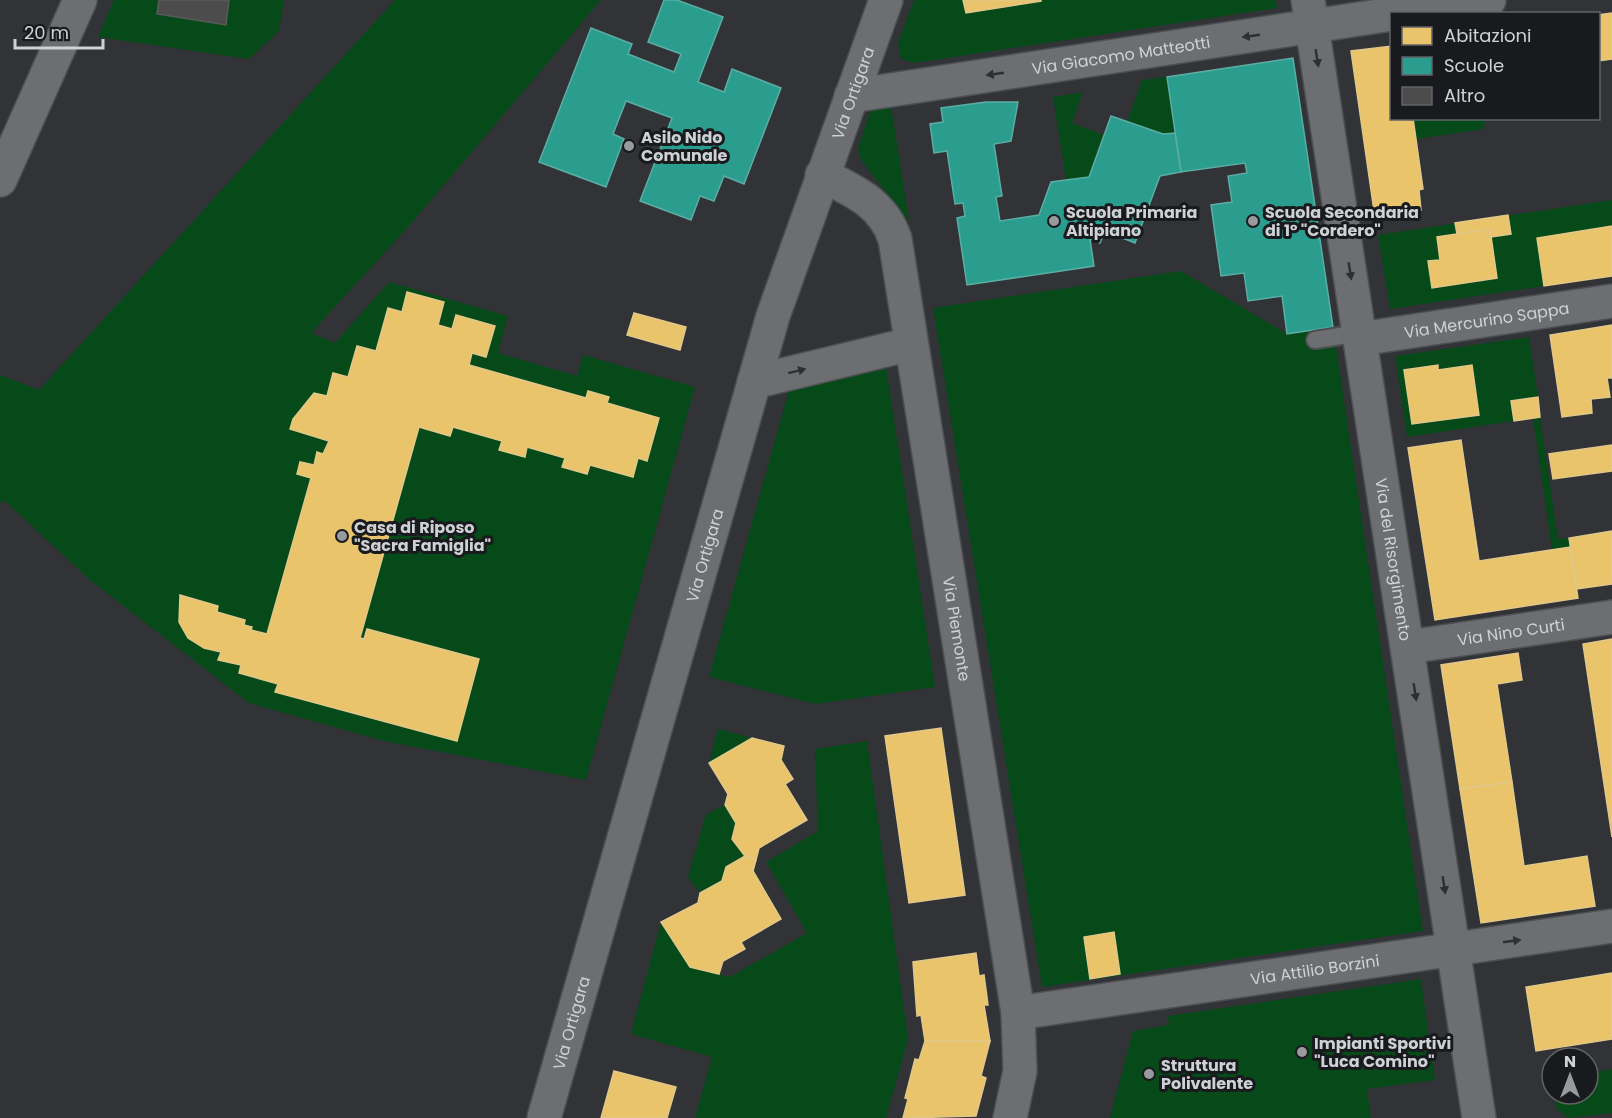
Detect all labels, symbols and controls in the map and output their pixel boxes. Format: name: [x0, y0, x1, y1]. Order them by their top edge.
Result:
scale bar: [15, 12, 104, 50]
legend: [1390, 12, 1600, 120]
text: 20 m: [24, 20, 69, 45]
text: Abitazioni: [1444, 23, 1532, 48]
street label: Via Giacomo Matteotti: [1030, 30, 1212, 80]
one-way arrow: [1241, 31, 1260, 40]
street label: Via Ortigara: [826, 44, 880, 142]
one-way arrow: [1313, 48, 1322, 67]
text: Scuole: [1444, 53, 1504, 78]
one-way arrow: [986, 69, 1005, 78]
text: Altro: [1444, 83, 1485, 108]
place label: Asilo Nido Comunale: [641, 126, 727, 167]
marker: Asilo Nido Comunale: [622, 139, 636, 153]
place label: Scuola Primaria Altipiano: [1066, 201, 1197, 242]
place label: Scuola Secondaria di 1° "Cordero": [1265, 201, 1419, 242]
marker: Scuola Primaria Altipiano: [1047, 214, 1061, 228]
marker: Scuola Secondaria di 1° "Cordero": [1246, 214, 1260, 228]
one-way arrow: [1346, 262, 1355, 281]
street label: Via Mercurino Sappa: [1402, 296, 1571, 344]
one-way arrow: [788, 366, 807, 376]
street label: Via del Risorgimento: [1370, 476, 1417, 643]
street label: Via Ortigara: [680, 506, 729, 605]
place label: Casa di Riposo "Sacra Famiglia": [354, 516, 491, 557]
marker: Casa di Riposo "Sacra Famiglia": [335, 529, 349, 543]
street label: Via Piemonte: [937, 575, 977, 683]
street label: Via Nino Curti: [1456, 613, 1566, 651]
one-way arrow: [1410, 683, 1419, 702]
one-way arrow: [1439, 876, 1448, 895]
one-way arrow: [1502, 937, 1521, 946]
street label: Via Attilio Borzini: [1249, 949, 1381, 990]
street label: Via Ortigara: [547, 973, 596, 1072]
place label: Impianti Sportivi "Luca Comino": [1314, 1032, 1451, 1073]
marker: Impianti Sportivi "Luca Comino": [1295, 1045, 1309, 1059]
north arrow: [1540, 1046, 1600, 1106]
text: N: [1564, 1050, 1576, 1073]
place label: Struttura Polivalente: [1161, 1054, 1253, 1095]
marker: Struttura Polivalente: [1142, 1067, 1156, 1081]

